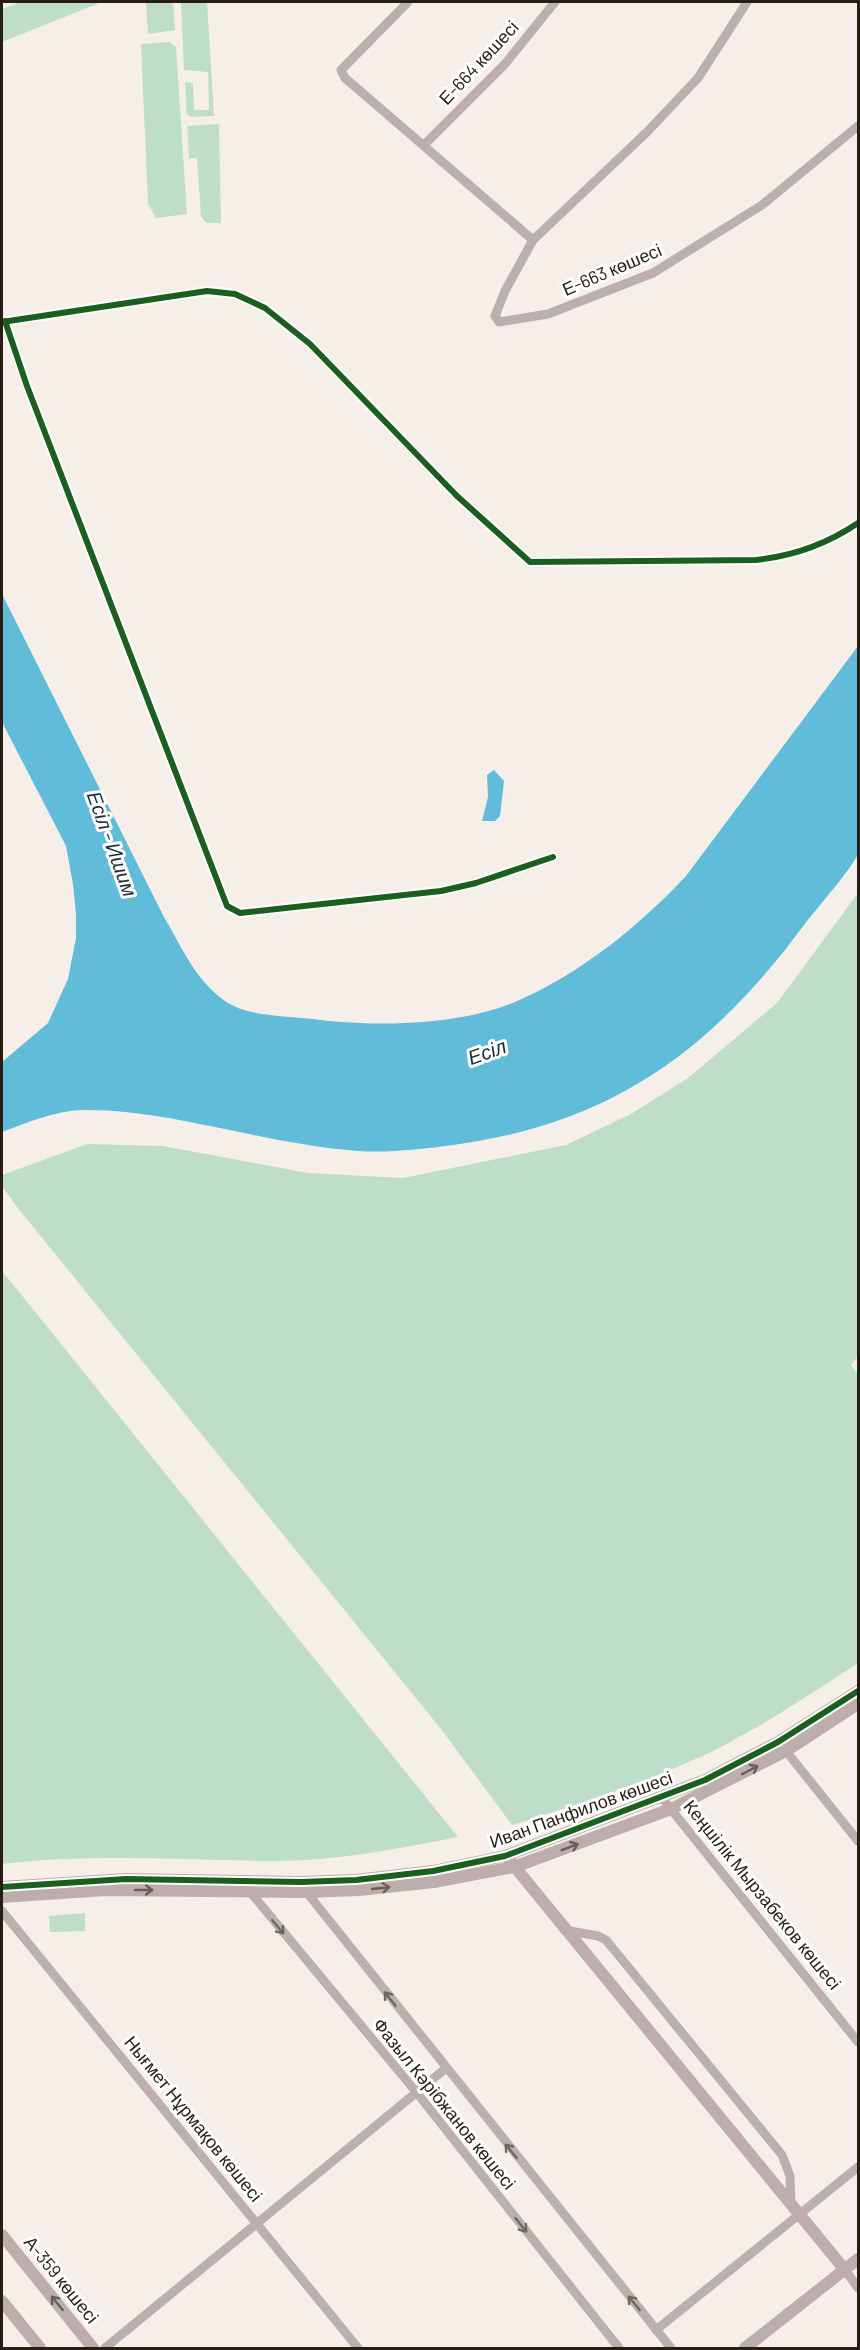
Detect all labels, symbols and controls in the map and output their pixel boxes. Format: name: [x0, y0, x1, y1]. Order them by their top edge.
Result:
street label: Е-664 көшесі: [434, 16, 523, 109]
street label: Е-663 көшесі: [559, 238, 665, 300]
water label: Есіл - Ишим: [83, 788, 143, 900]
water label: Есіл: [464, 1033, 509, 1069]
one-way arrow: [740, 1764, 758, 1775]
street label: Иван Панфилов көшесі: [486, 1766, 675, 1852]
street label: Кеңшілік Мырзабеков көшесі: [679, 1795, 846, 1994]
one-way arrow: [561, 1841, 579, 1852]
one-way arrow: [370, 1882, 390, 1893]
one-way arrow: [133, 1884, 153, 1896]
one-way arrow: [272, 1919, 285, 1935]
one-way arrow: [383, 1991, 396, 2007]
street label: Фазыл Кәрібжанов көшесі: [369, 2013, 521, 2193]
street label: Нығмет Нұрмақов көшесі: [120, 2031, 267, 2206]
one-way arrow: [505, 2143, 518, 2159]
one-way arrow: [514, 2217, 527, 2233]
street label: А-359 көшесі: [20, 2231, 104, 2327]
one-way arrow: [50, 2295, 63, 2311]
one-way arrow: [627, 2295, 640, 2311]

